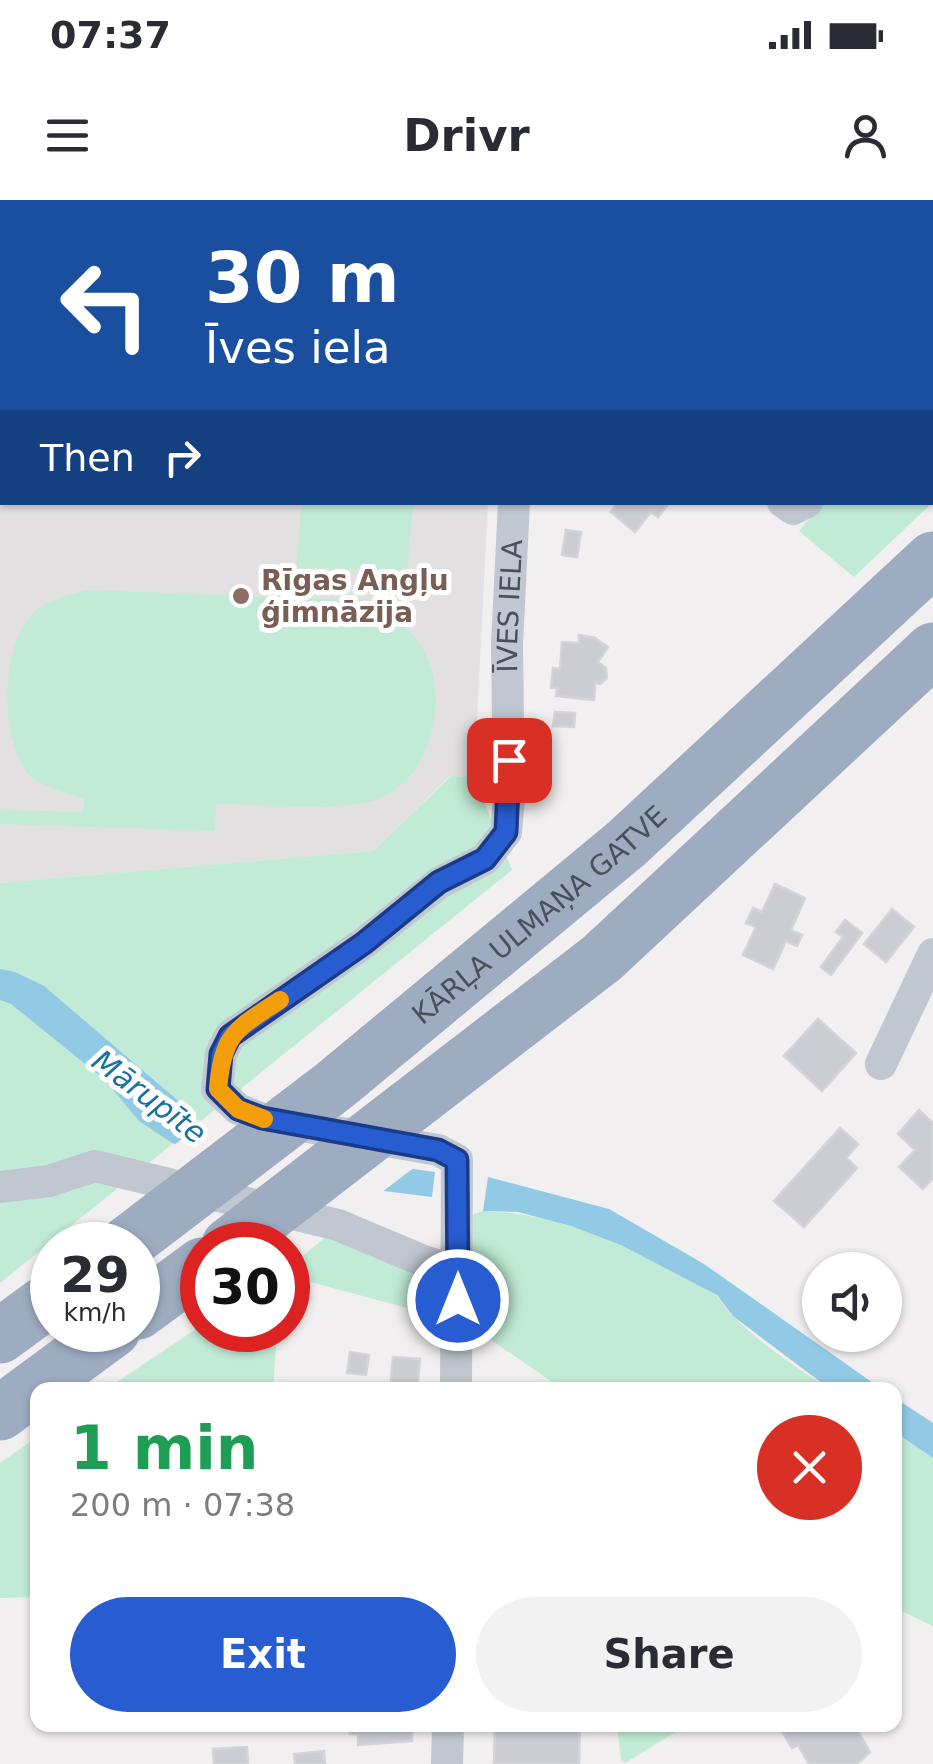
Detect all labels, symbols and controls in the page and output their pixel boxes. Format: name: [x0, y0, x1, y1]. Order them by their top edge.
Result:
text: 07:37: [50, 13, 171, 57]
icon: menu: [40, 108, 95, 163]
icon: person: [838, 108, 893, 163]
text: Drivr: [403, 109, 530, 162]
text: 30 m: [205, 237, 400, 319]
icon: left: [40, 240, 170, 370]
text: Īves iela: [205, 321, 391, 374]
icon: right: [155, 430, 210, 485]
text: Then: [40, 436, 135, 480]
street label: ĪVES IELA: [491, 539, 529, 673]
place label: Rīgas Angļu ģimnāzija: [261, 564, 449, 629]
marker: Rīgas Angļu ģimnāzija: [230, 585, 252, 607]
pin: [467, 718, 552, 803]
icon: arrive: [482, 733, 537, 788]
street label: KĀRĻA ULMAŅA GATVE: [406, 799, 674, 1031]
water label: Mārupīte: [86, 1043, 213, 1151]
speed limit sign: 30: [180, 1222, 310, 1352]
text: 29: [60, 1246, 130, 1304]
position arrow: [406, 1248, 510, 1352]
map controls: [802, 1252, 902, 1352]
button: sound: [802, 1252, 902, 1352]
text: km/h: [63, 1298, 127, 1327]
text: 1 min: [70, 1413, 258, 1483]
button: close: [757, 1415, 862, 1520]
text: 200 m · 07:38: [70, 1486, 295, 1524]
button: Exit: [70, 1597, 456, 1712]
button: Share: [476, 1597, 862, 1712]

